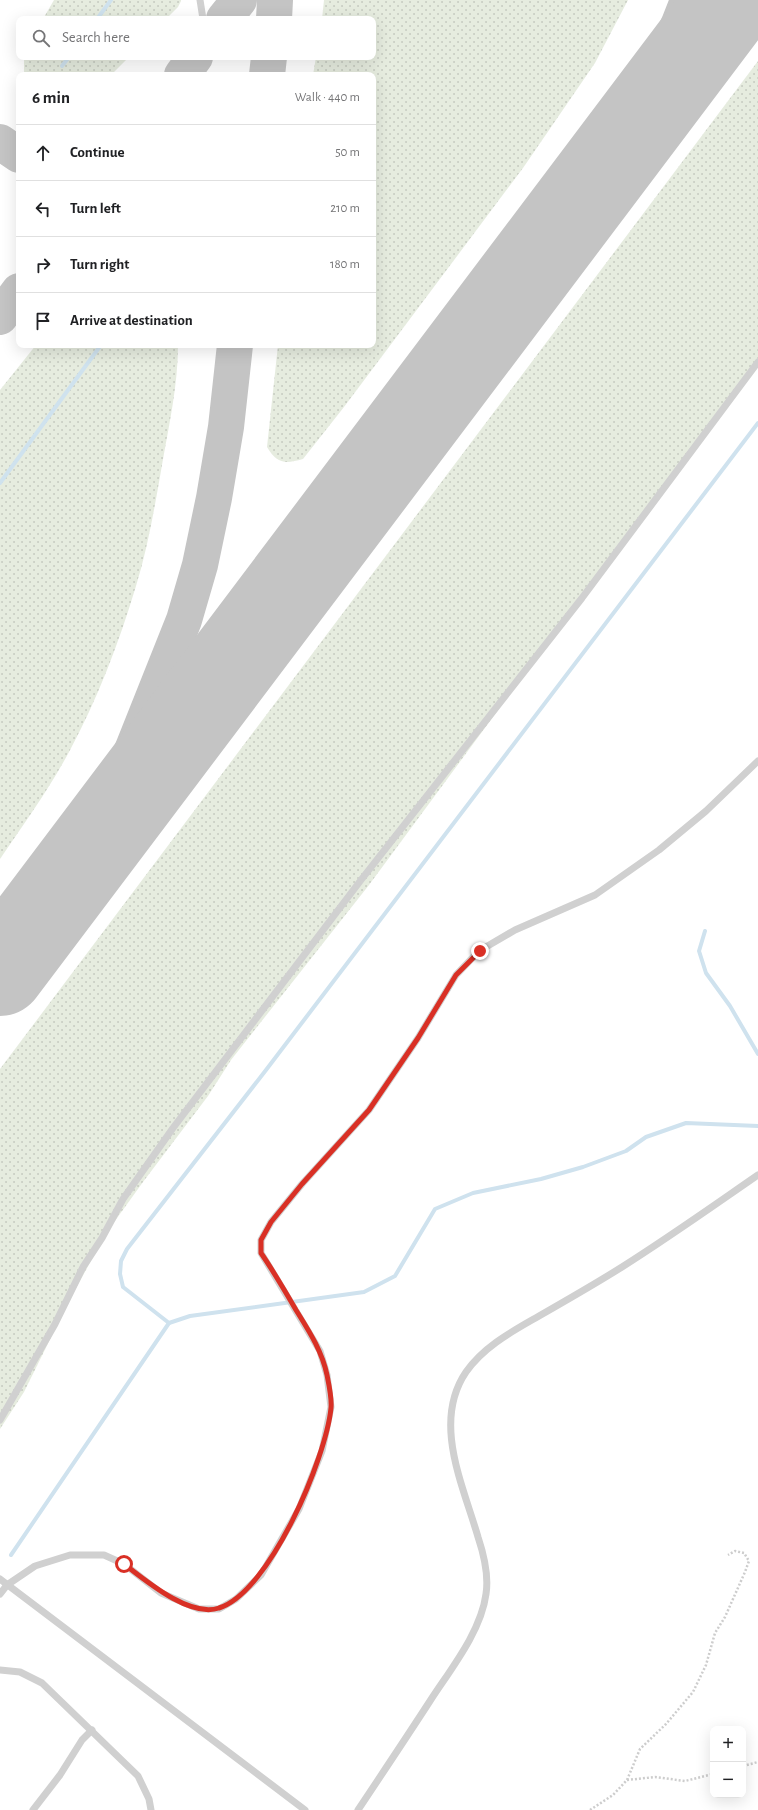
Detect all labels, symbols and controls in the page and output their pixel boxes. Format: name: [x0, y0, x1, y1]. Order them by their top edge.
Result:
search box: [16, 16, 376, 60]
icon: search: [30, 27, 52, 49]
text: Search here: [62, 30, 130, 45]
text: 6 min: [32, 89, 70, 106]
text: Walk · 440 m: [295, 91, 360, 104]
icon: ahead: [32, 142, 54, 164]
text: Continue: [70, 145, 125, 160]
text: 50 m: [335, 146, 360, 159]
icon: left: [32, 198, 54, 220]
text: Turn left: [70, 201, 121, 216]
text: 210 m: [330, 202, 360, 215]
icon: right: [32, 254, 54, 276]
text: Turn right: [70, 257, 129, 272]
text: 180 m: [330, 258, 360, 271]
icon: arrive: [32, 310, 54, 332]
text: Arrive at destination: [70, 313, 193, 328]
route end: [471, 942, 489, 960]
route start: [115, 1555, 133, 1573]
map controls: [710, 1726, 746, 1798]
button: +: [710, 1726, 746, 1762]
button: −: [710, 1762, 746, 1798]

